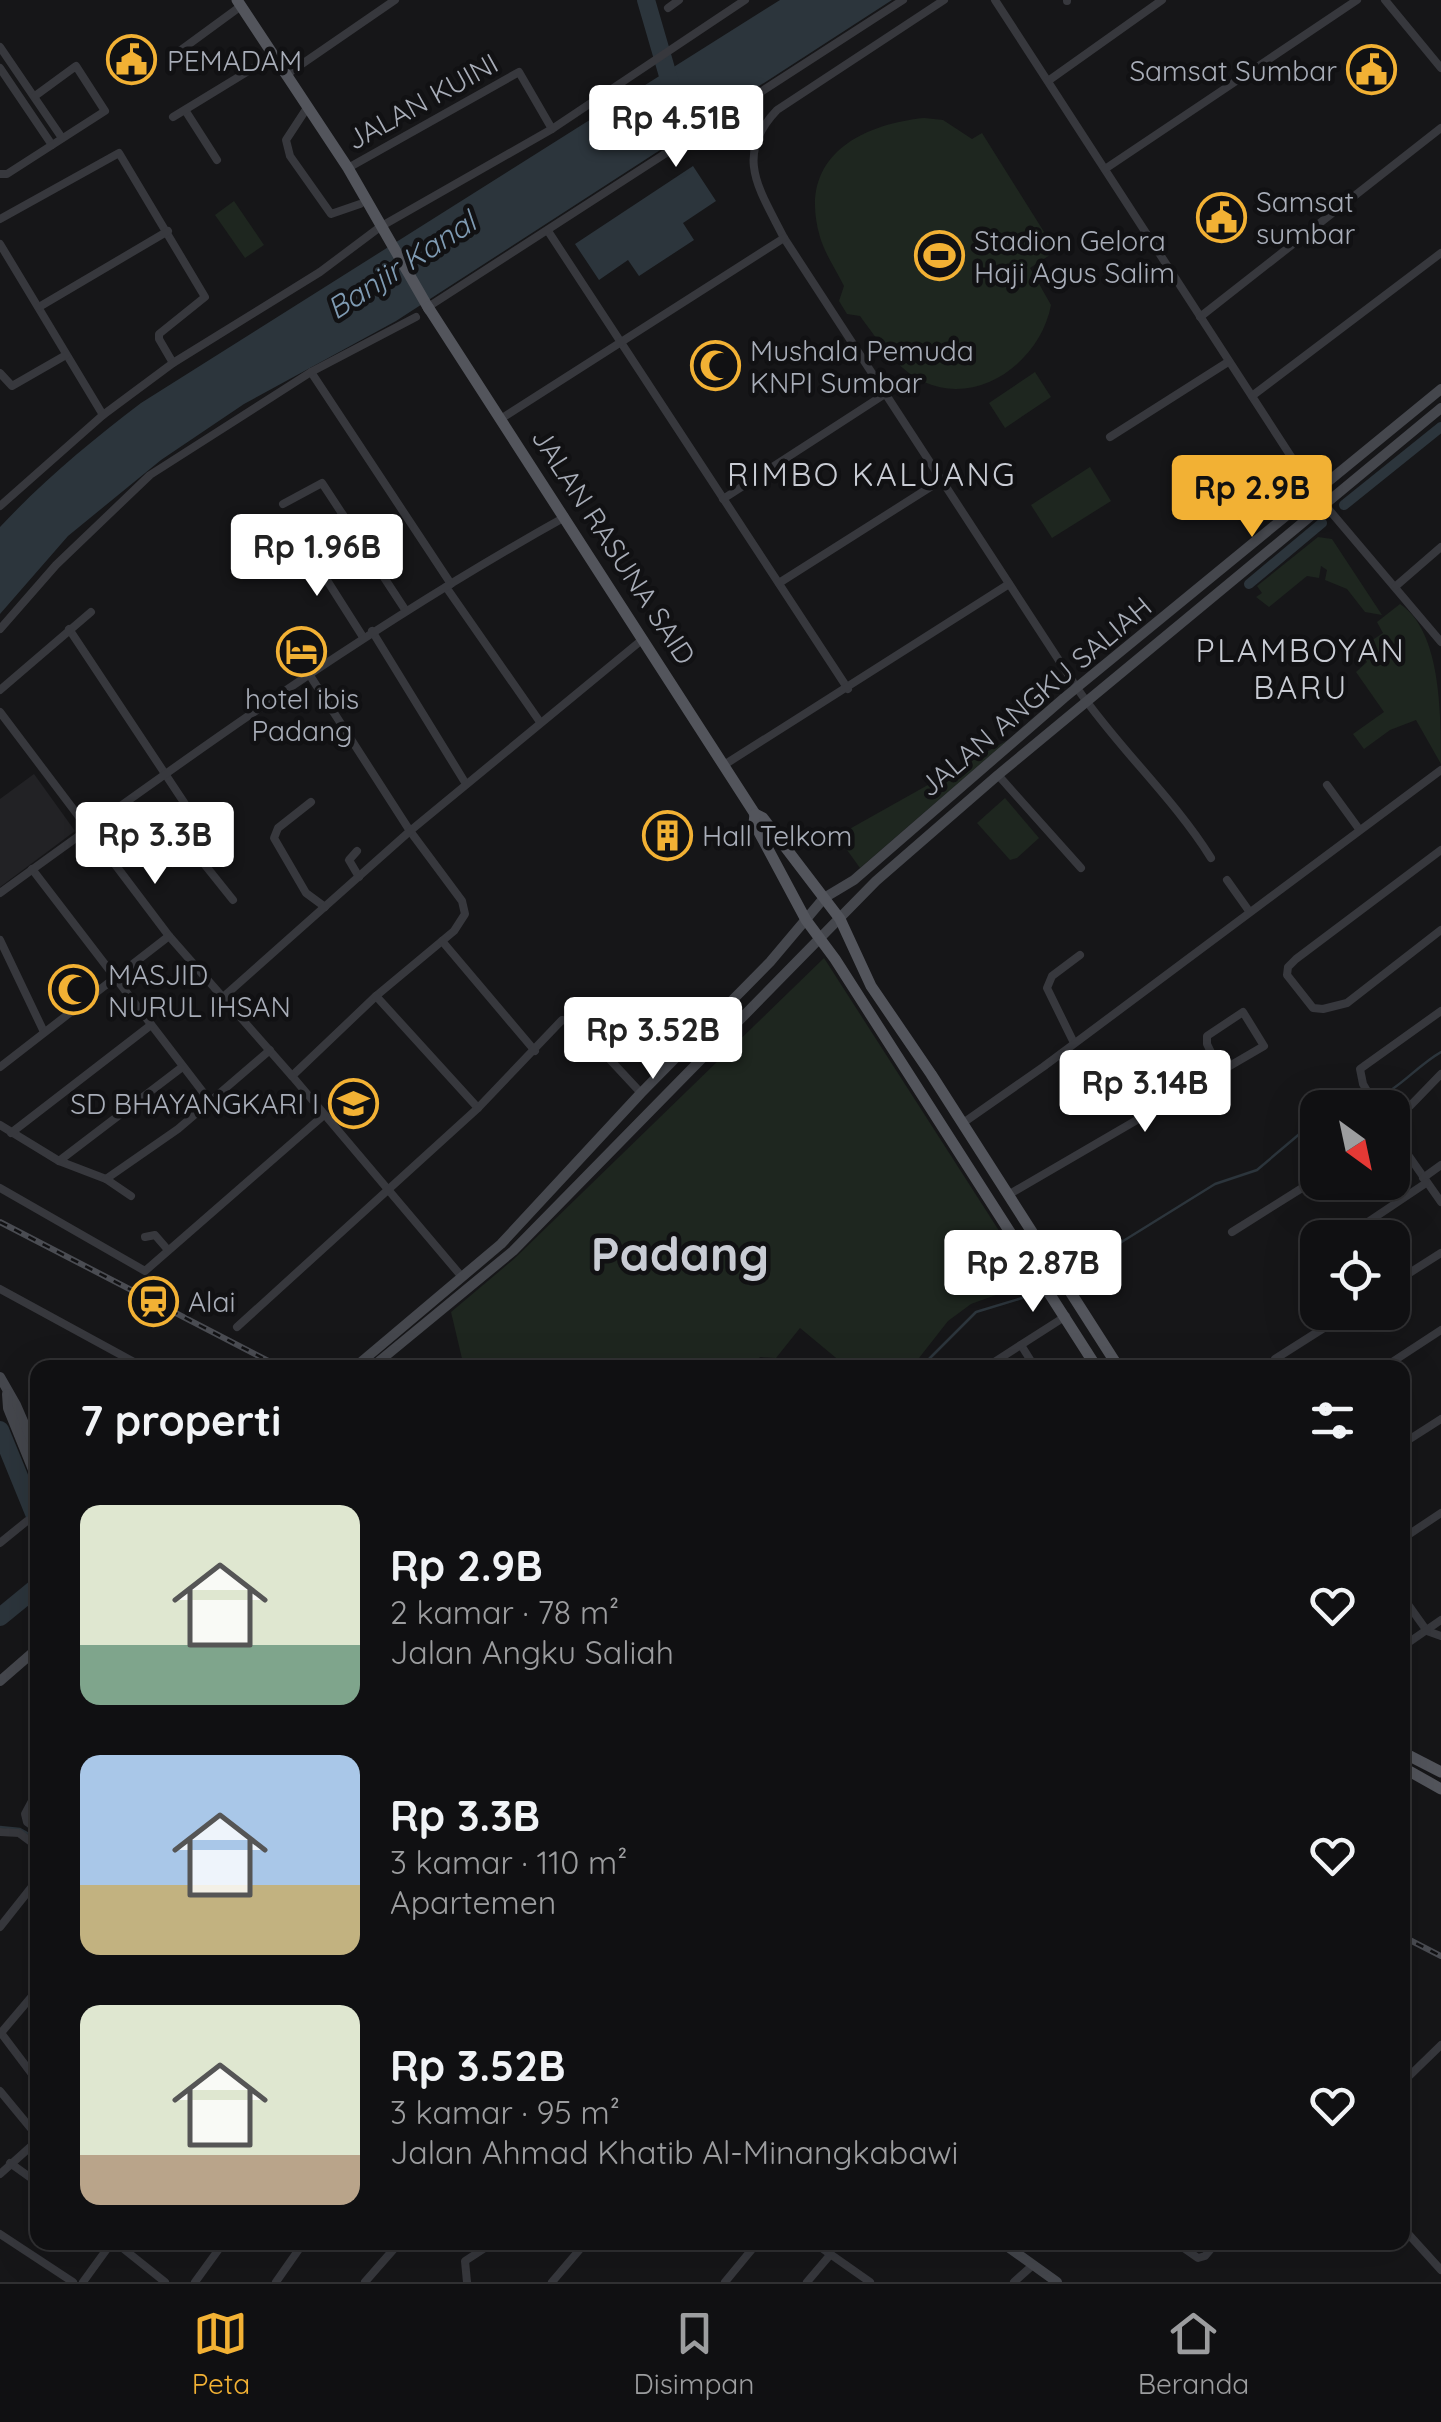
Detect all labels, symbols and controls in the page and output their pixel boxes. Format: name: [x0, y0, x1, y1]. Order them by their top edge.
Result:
public building icon: PEMADAM: [106, 34, 158, 86]
place label: PEMADAM: [167, 43, 302, 78]
public building icon: Samsat Sumbar: [1346, 44, 1398, 96]
street label: JALAN KUINI: [340, 45, 504, 157]
place label: Samsat Sumbar: [1129, 53, 1337, 88]
pin: Rp 4.51B: [573, 85, 779, 170]
text: Rp 4.51B: [611, 97, 741, 137]
place label: Samsat sumbar: [1256, 184, 1356, 251]
public building icon: Samsat sumbar: [1195, 191, 1247, 243]
water label: Banjir Kanal: [319, 201, 485, 327]
place label: Stadion Gelora Haji Agus Salim: [974, 223, 1175, 290]
sports icon: Stadion Gelora Haji Agus Salim: [913, 230, 965, 282]
place label: Mushala Pemuda KNPI Sumbar: [750, 333, 974, 400]
mosque icon: Mushala Pemuda KNPI Sumbar: [689, 340, 741, 392]
street label: JALAN RASUNA SAID: [525, 421, 703, 671]
district label: RIMBO KALUANG: [727, 454, 1017, 494]
pin: Rp 2.9B: [1160, 455, 1344, 540]
text: Rp 2.9B: [1194, 467, 1310, 507]
pin: Rp 1.96B: [214, 514, 420, 599]
text: Rp 1.96B: [253, 526, 381, 566]
street label: JALAN ANGKU SALIAH: [912, 588, 1158, 804]
hotel icon: hotel ibis Padang: [276, 625, 328, 677]
district label: PLAMBOYAN BARU: [1196, 630, 1406, 707]
place label: hotel ibis Padang: [245, 681, 359, 748]
pin: Rp 3.3B: [63, 802, 247, 887]
building icon: Hall Telkom: [641, 809, 693, 861]
text: Rp 3.3B: [98, 814, 212, 854]
place label: Hall Telkom: [702, 818, 852, 853]
place label: MASJID NURUL IHSAN: [108, 957, 291, 1024]
mosque icon: MASJID NURUL IHSAN: [47, 964, 99, 1016]
pin: Rp 3.52B: [550, 997, 756, 1082]
text: Rp 3.52B: [586, 1009, 720, 1049]
pin: Rp 3.14B: [1042, 1050, 1248, 1135]
text: Rp 3.14B: [1082, 1062, 1208, 1102]
school or university icon: SD BHAYANGKARI I: [328, 1077, 380, 1129]
place label: SD BHAYANGKARI I: [70, 1086, 319, 1121]
north arrow: [1300, 1090, 1410, 1200]
map controls: [1300, 1090, 1410, 1330]
button: locate: [1300, 1220, 1410, 1330]
district label: Padang: [591, 1223, 769, 1283]
pin: Rp 2.87B: [930, 1230, 1136, 1315]
text: Rp 2.87B: [966, 1242, 1100, 1282]
station icon: Alai: [127, 1275, 179, 1327]
place label: Alai: [188, 1284, 236, 1319]
icon: filters: [1305, 1393, 1360, 1448]
text: 7 properti: [80, 1394, 281, 1447]
text: Rp 2.9B: [390, 1539, 543, 1592]
icon: home: [160, 1545, 280, 1665]
icon: heart: [1305, 1578, 1360, 1633]
text: 2 kamar · 78 m²: [390, 1592, 619, 1632]
text: Jalan Angku Saliah: [390, 1632, 674, 1672]
text: Rp 3.3B: [390, 1789, 540, 1842]
icon: home: [160, 1795, 280, 1915]
icon: heart: [1305, 1828, 1360, 1883]
text: 3 kamar · 110 m²: [390, 1842, 627, 1882]
text: Apartemen: [390, 1882, 556, 1922]
text: Rp 3.52B: [390, 2039, 566, 2092]
icon: home: [160, 2045, 280, 2165]
icon: heart: [1305, 2078, 1360, 2133]
text: 3 kamar · 95 m²: [390, 2092, 620, 2132]
text: Jalan Ahmad Khatib Al-Minangkabawi: [390, 2132, 958, 2172]
tab: Peta: [192, 2306, 250, 2401]
tab: Disimpan: [634, 2306, 755, 2401]
tab: Beranda: [1138, 2306, 1249, 2401]

